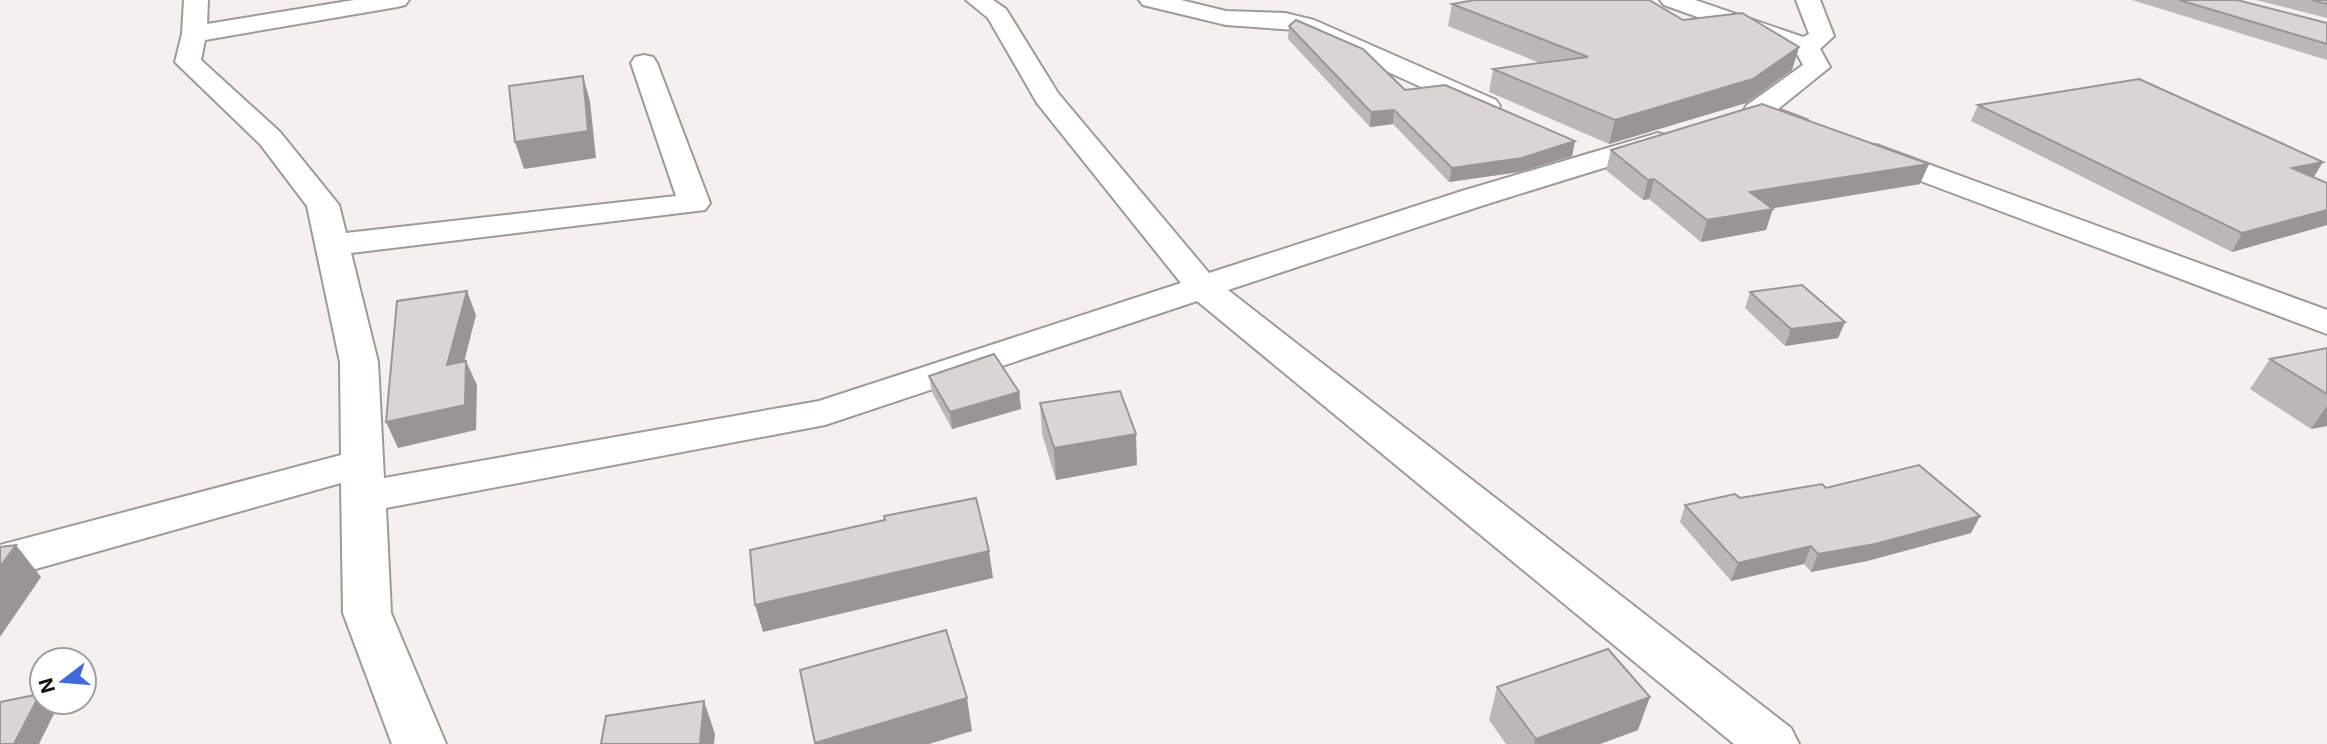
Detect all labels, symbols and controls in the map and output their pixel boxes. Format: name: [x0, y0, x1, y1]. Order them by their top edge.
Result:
north arrow: [28, 646, 98, 716]
text: N: [34, 675, 60, 696]

